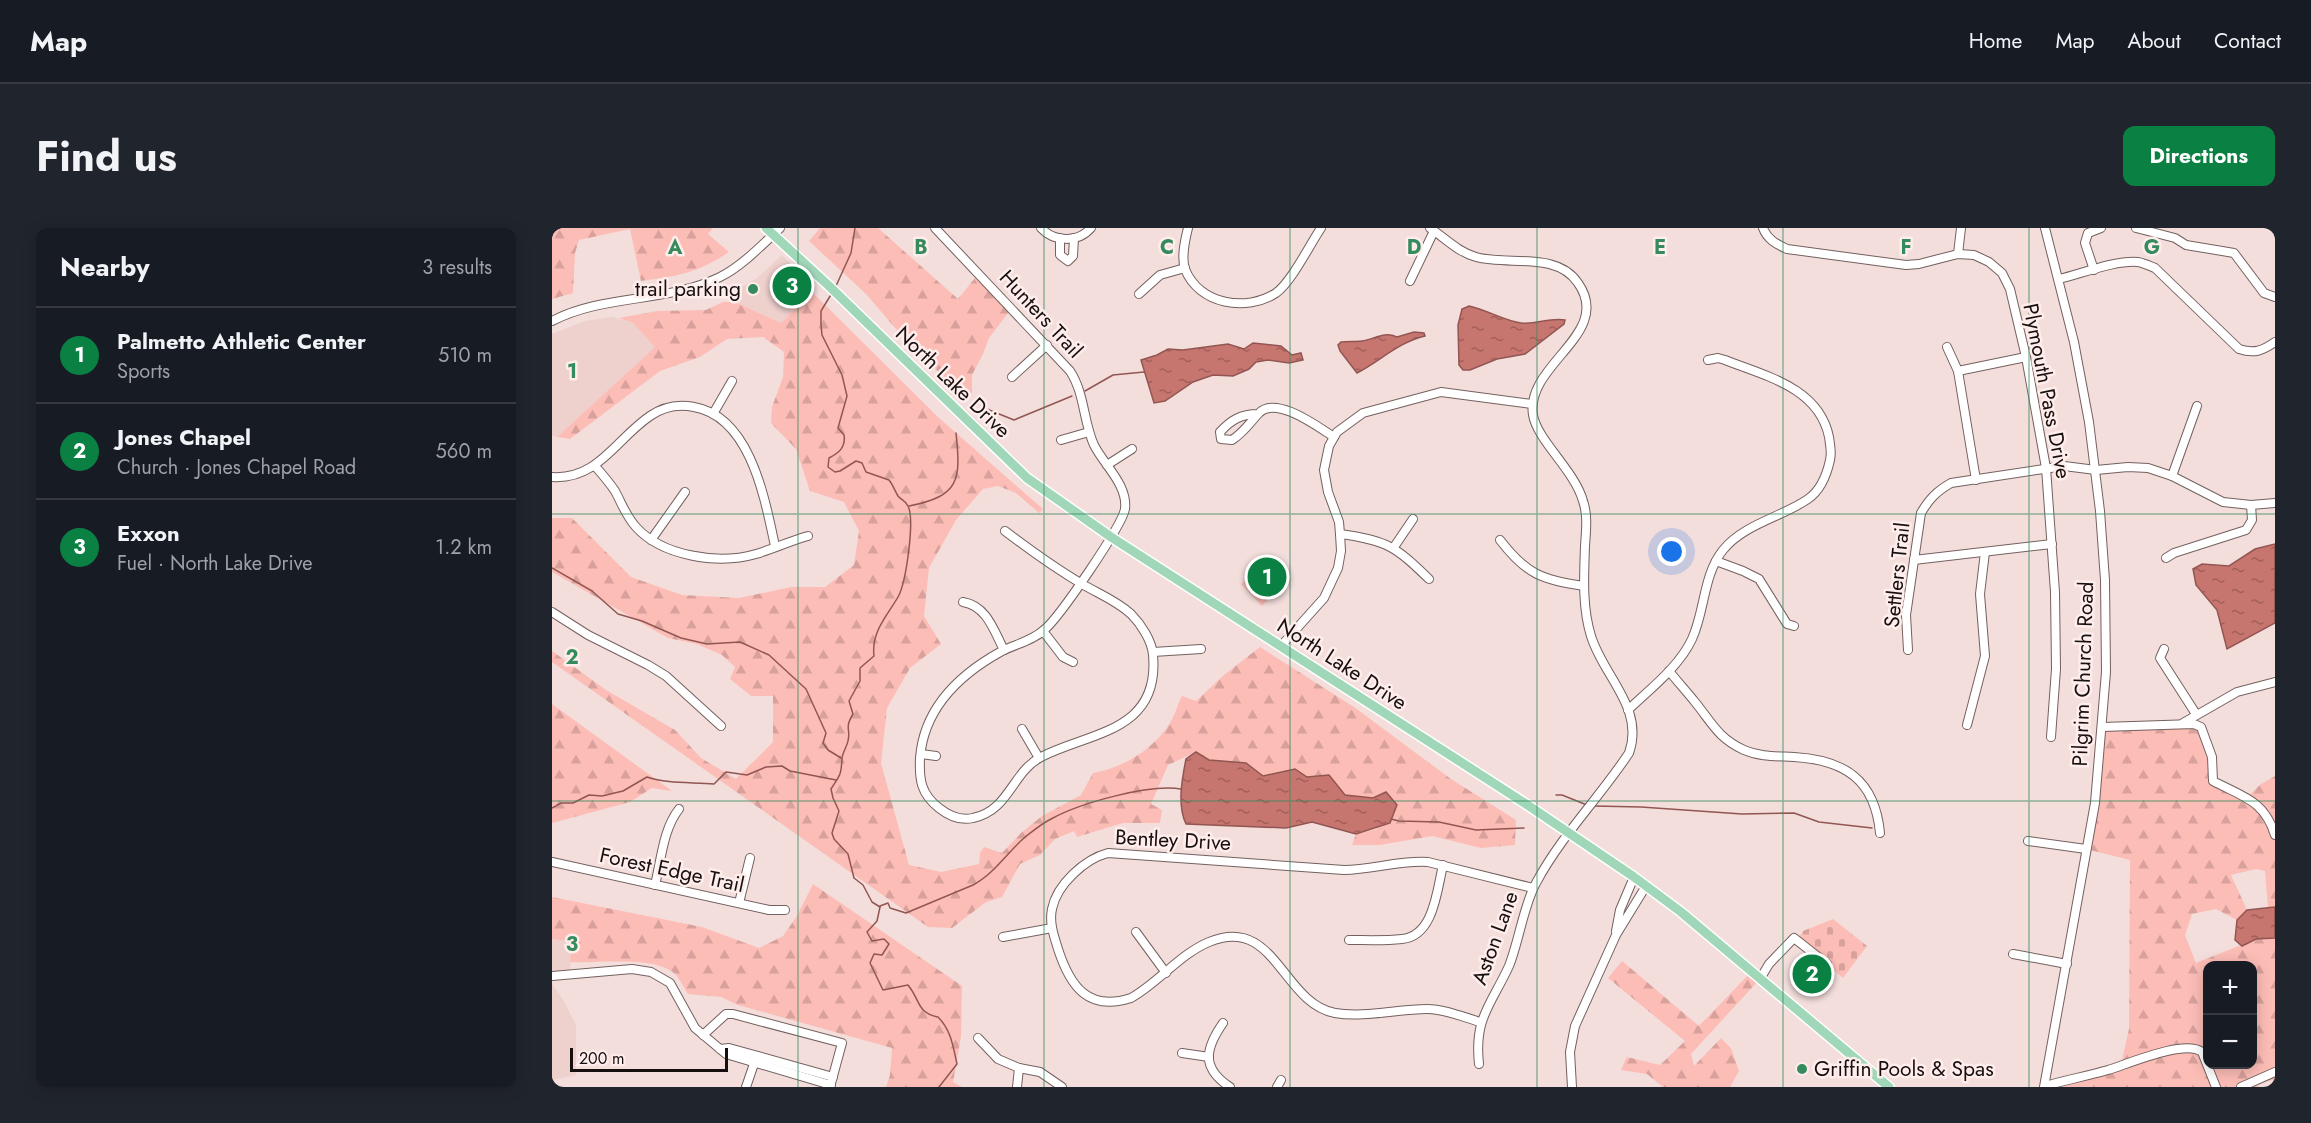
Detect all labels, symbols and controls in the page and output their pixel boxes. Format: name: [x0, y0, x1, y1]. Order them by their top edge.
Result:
text: Map: [30, 21, 87, 62]
text: Home: [1969, 26, 2022, 56]
text: Map: [2055, 26, 2095, 56]
text: About: [2128, 26, 2181, 56]
text: Contact: [2214, 26, 2281, 56]
text: Find us: [36, 126, 177, 187]
button: Directions: [2123, 126, 2275, 186]
text: A: [667, 233, 683, 262]
text: B: [914, 233, 928, 262]
text: C: [1160, 233, 1174, 262]
text: D: [1407, 233, 1421, 262]
text: E: [1654, 233, 1666, 262]
text: F: [1900, 233, 1912, 262]
text: G: [2144, 233, 2160, 262]
text: Nearby: [60, 248, 149, 286]
text: 3 results: [422, 253, 492, 282]
street label: Hunters Trail: [992, 263, 1090, 365]
pin: 3: [772, 264, 812, 308]
place label: trail parking: [635, 274, 741, 304]
marker: trail parking: [746, 282, 760, 296]
street label: Plymouth Pass Drive: [2015, 301, 2079, 481]
street label: North Lake Drive: [889, 319, 1017, 445]
text: Palmetto Athletic Center: [117, 325, 366, 357]
text: 1: [74, 341, 85, 370]
text: 510 m: [438, 341, 492, 370]
text: Sports: [117, 357, 170, 386]
text: 1: [567, 357, 577, 386]
text: Jones Chapel: [117, 421, 251, 453]
text: 2: [73, 437, 86, 466]
text: 560 m: [436, 437, 492, 466]
text: Church · Jones Chapel Road: [117, 453, 356, 482]
text: Exxon: [117, 517, 180, 549]
street label: Settlers Trail: [1877, 521, 1917, 629]
text: 3: [73, 533, 86, 562]
text: 1.2 km: [435, 533, 492, 562]
your location: [1657, 537, 1686, 566]
text: Fuel · North Lake Drive: [117, 549, 312, 578]
pin: 1: [1248, 554, 1286, 600]
street label: Pilgrim Church Road: [2065, 581, 2101, 767]
street label: North Lake Drive: [1271, 611, 1413, 717]
text: 2: [565, 643, 579, 672]
street label: Bentley Drive: [1114, 822, 1232, 858]
street label: Forest Edge Trail: [597, 840, 747, 900]
street label: Aston Lane: [1464, 887, 1526, 989]
text: 3: [566, 930, 578, 959]
pin: 2: [1792, 952, 1832, 996]
map controls: [2203, 961, 2257, 1069]
button: +: [2203, 961, 2257, 1015]
button: −: [2203, 1015, 2257, 1069]
scale bar: [570, 1045, 728, 1072]
text: 200 m: [579, 1047, 625, 1070]
place label: Griffin Pools & Spas: [1814, 1054, 1994, 1084]
marker: Griffin Pools & Spas: [1795, 1062, 1809, 1076]

